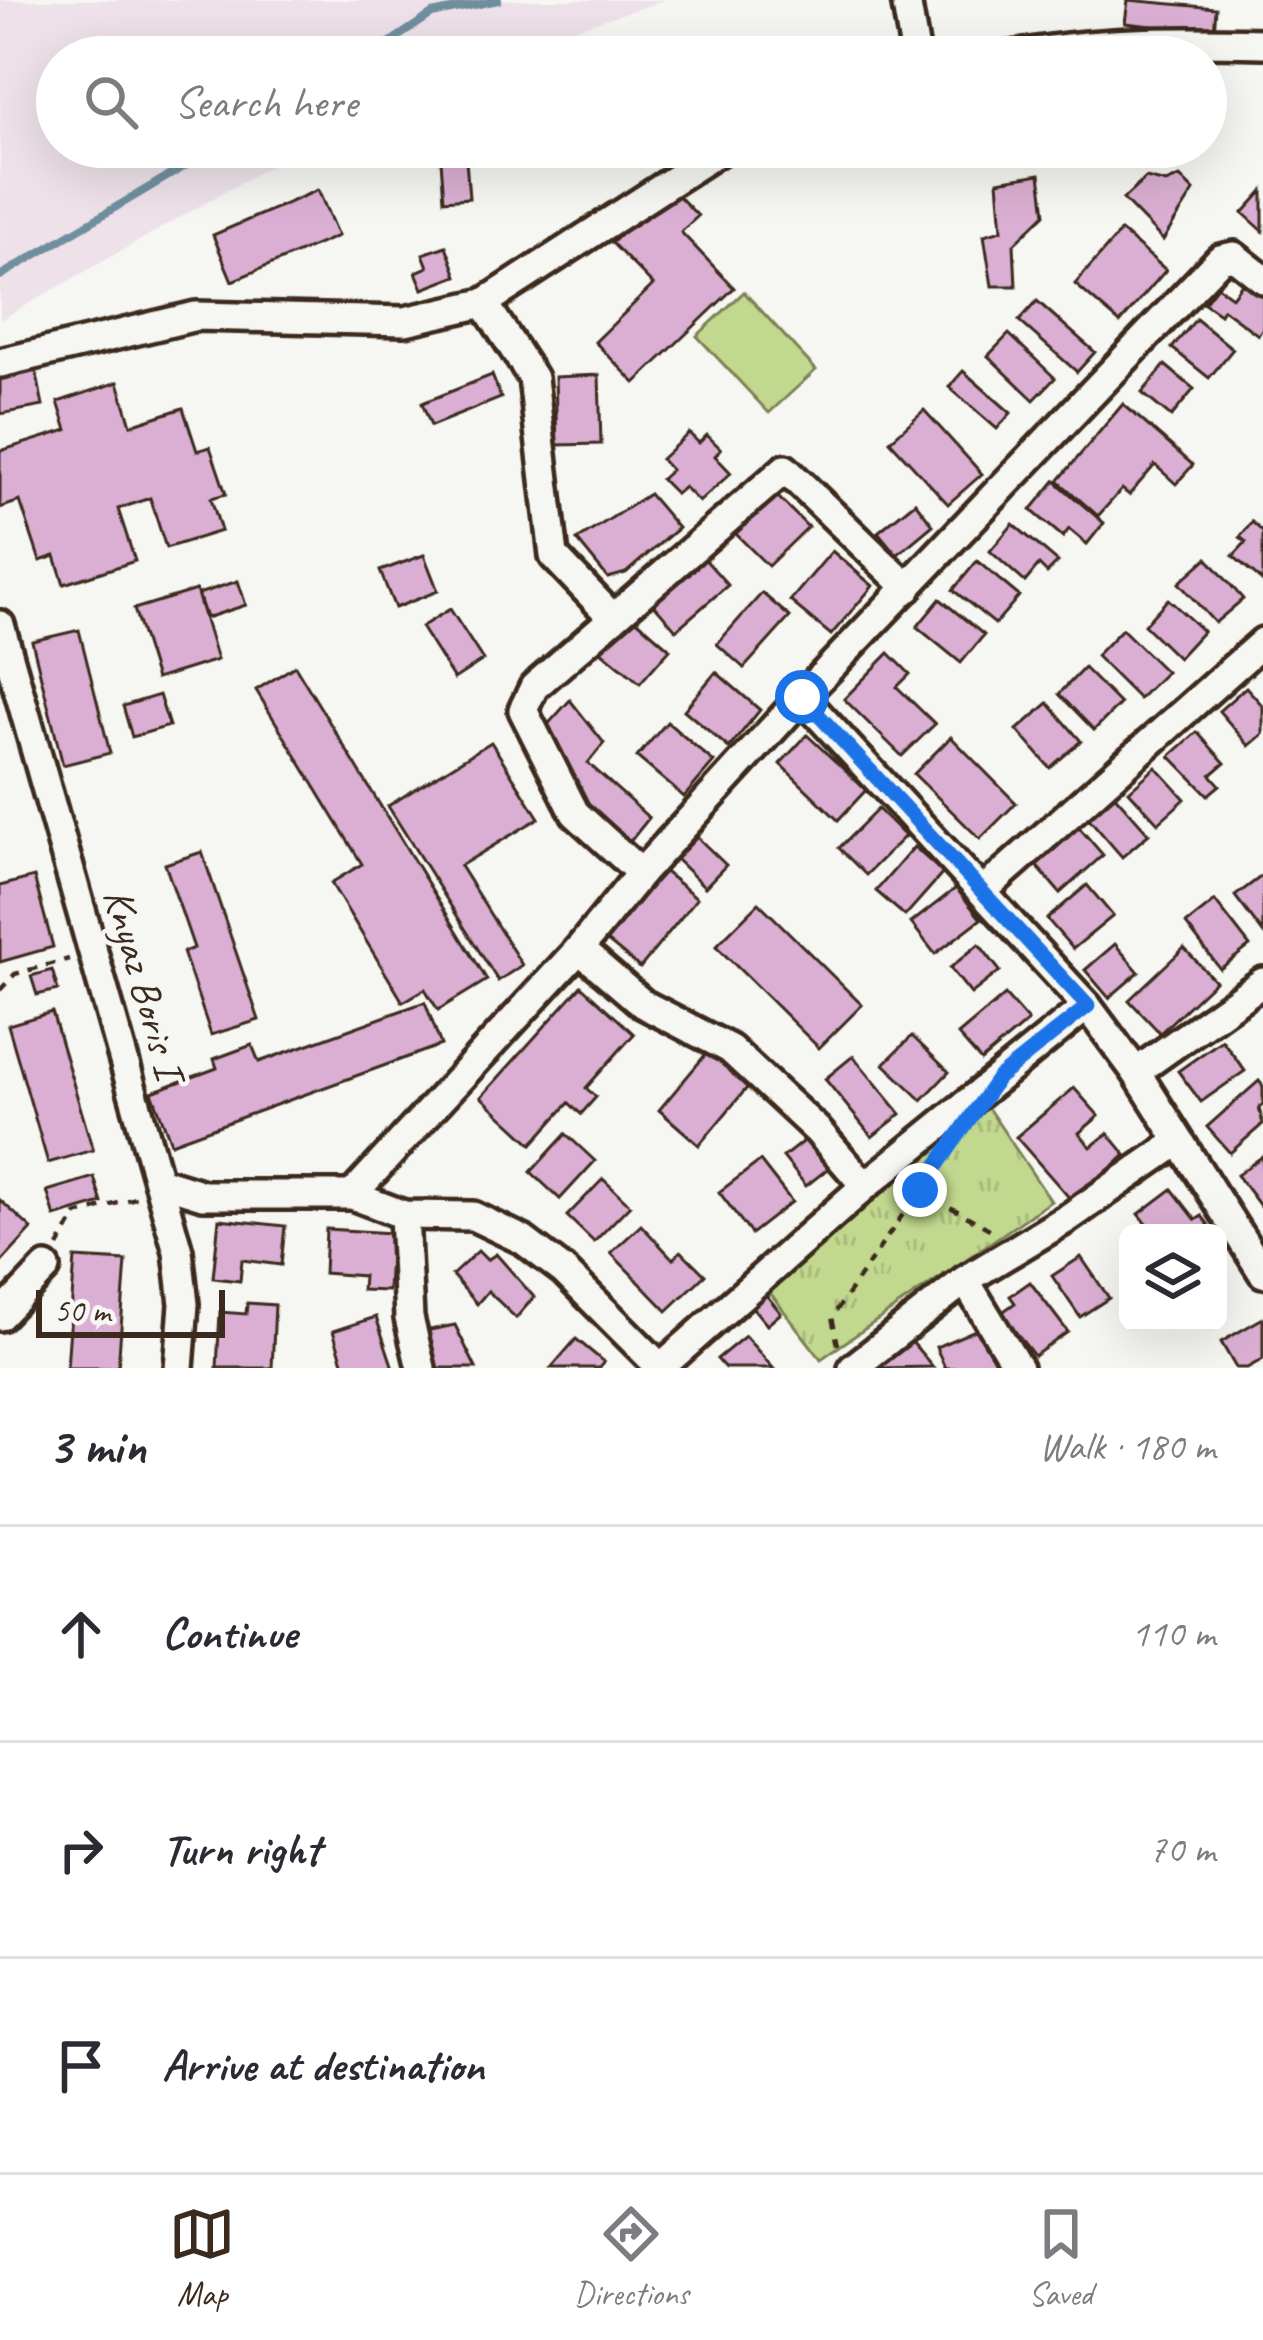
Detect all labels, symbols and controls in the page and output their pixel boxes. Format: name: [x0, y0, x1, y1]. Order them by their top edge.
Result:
search box: [36, 36, 1227, 168]
icon: search: [78, 69, 144, 135]
text: Search here: [174, 74, 357, 131]
route start: [775, 670, 829, 724]
street label: Knyaz Boris I: [91, 882, 198, 1093]
route end: [893, 1163, 947, 1217]
map controls: [1119, 1224, 1227, 1332]
button: layers: [1119, 1224, 1227, 1332]
scale bar: [36, 1284, 225, 1337]
text: 50 m: [54, 1290, 110, 1332]
text: 3 min: [48, 1414, 146, 1478]
text: Walk · 180 m: [1039, 1422, 1215, 1471]
icon: ahead: [48, 1601, 114, 1667]
text: Continue: [162, 1605, 296, 1662]
text: 110 m: [1131, 1609, 1215, 1658]
icon: right: [48, 1817, 114, 1883]
text: Turn right: [162, 1821, 320, 1878]
text: 70 m: [1149, 1825, 1215, 1874]
icon: arrive: [48, 2033, 114, 2099]
text: Arrive at destination: [162, 2037, 484, 2094]
tab: Map: [169, 2201, 235, 2315]
tab: Directions: [574, 2201, 689, 2315]
tab: Saved: [1028, 2201, 1094, 2315]

